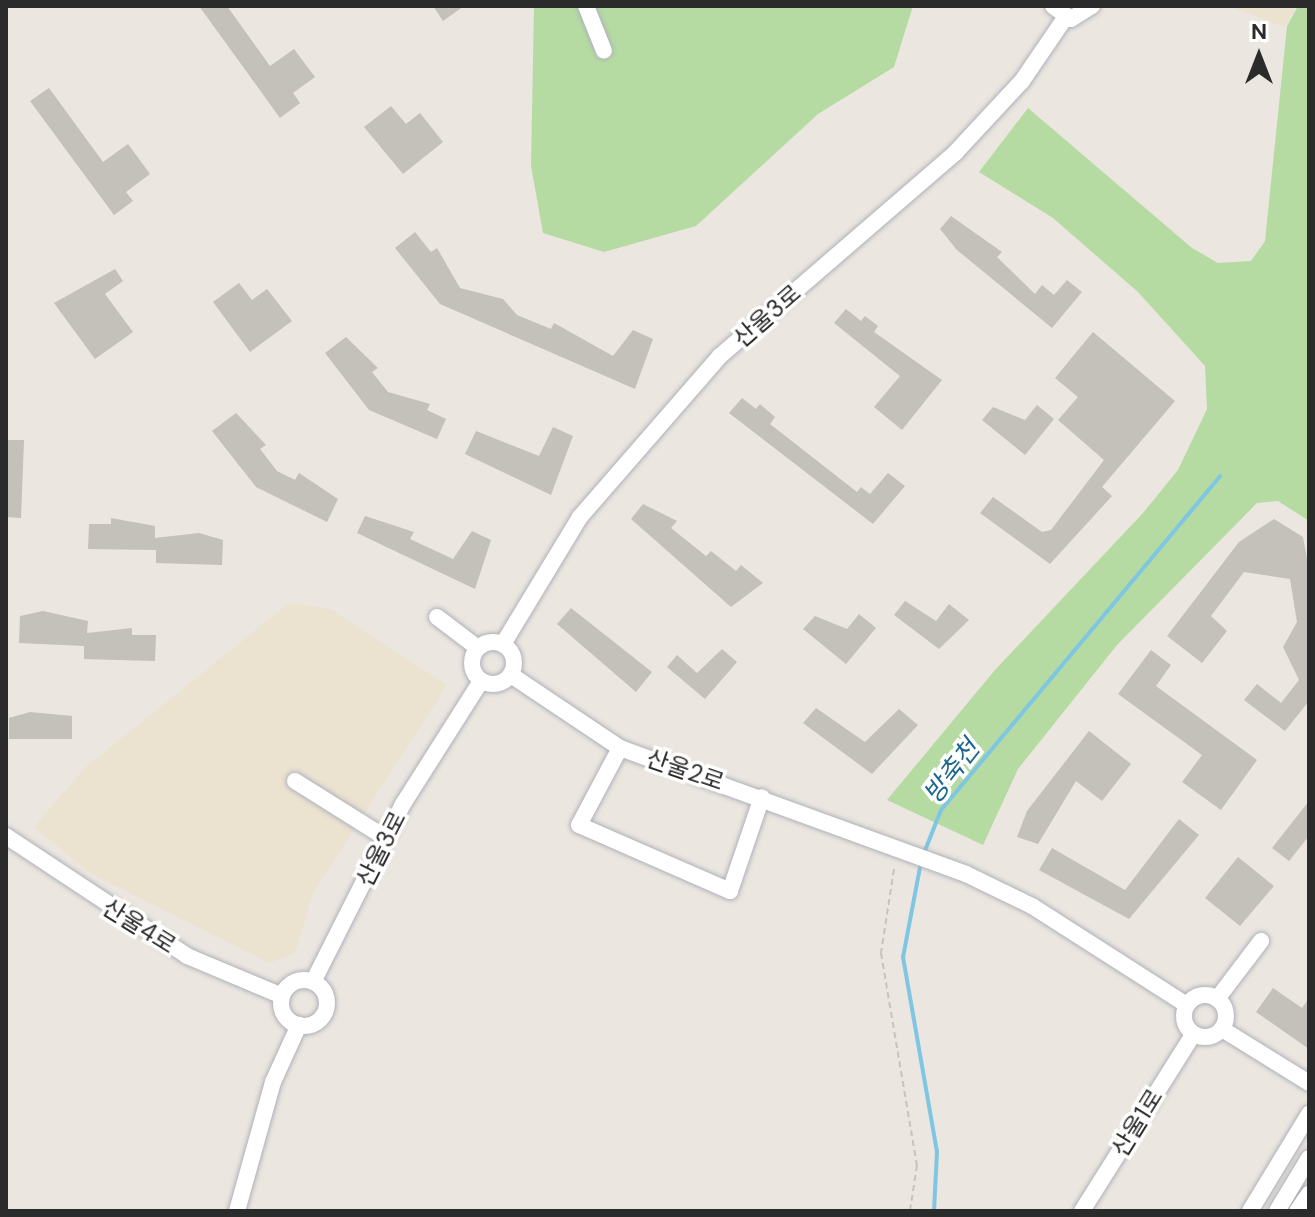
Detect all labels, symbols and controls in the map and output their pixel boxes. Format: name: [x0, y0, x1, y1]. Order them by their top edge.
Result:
north arrow: [1219, 16, 1299, 96]
text: N: [1251, 17, 1267, 46]
street label: 산울3로: [727, 279, 807, 353]
water label: 방축천: [918, 734, 986, 810]
street label: 산울2로: [642, 743, 728, 797]
street label: 산울3로: [350, 807, 412, 891]
street label: 산울4로: [97, 892, 181, 960]
street label: 산울1로: [1105, 1084, 1169, 1162]

